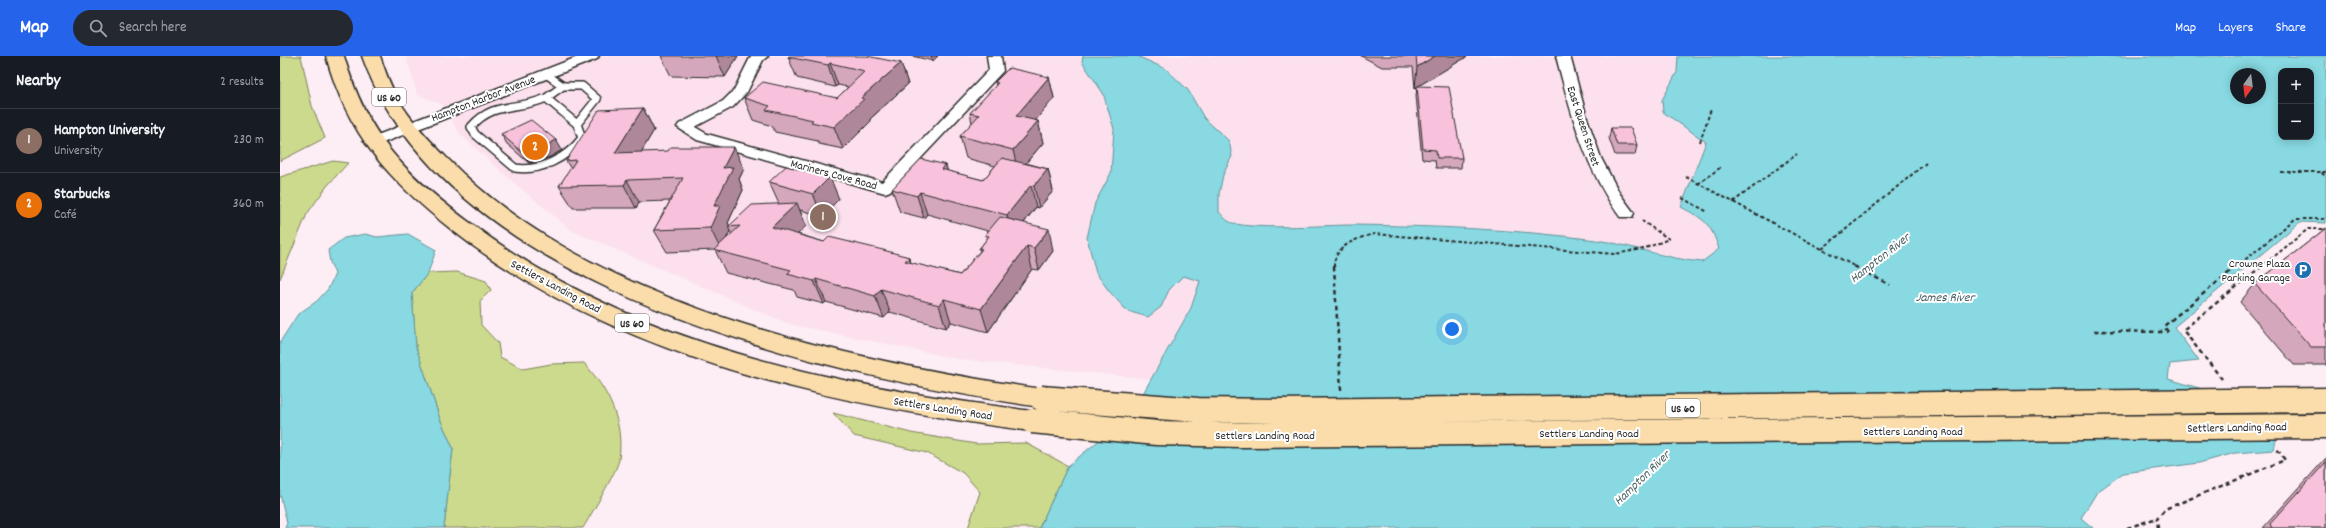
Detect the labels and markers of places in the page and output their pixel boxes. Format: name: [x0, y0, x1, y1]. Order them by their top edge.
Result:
pin: 2: [522, 132, 548, 162]
pin: 1: [810, 202, 836, 232]
place label: Crowne Plaza Parking Garage: [2222, 256, 2290, 287]
parking icon: Crowne Plaza Parking Garage: [2293, 260, 2313, 280]

